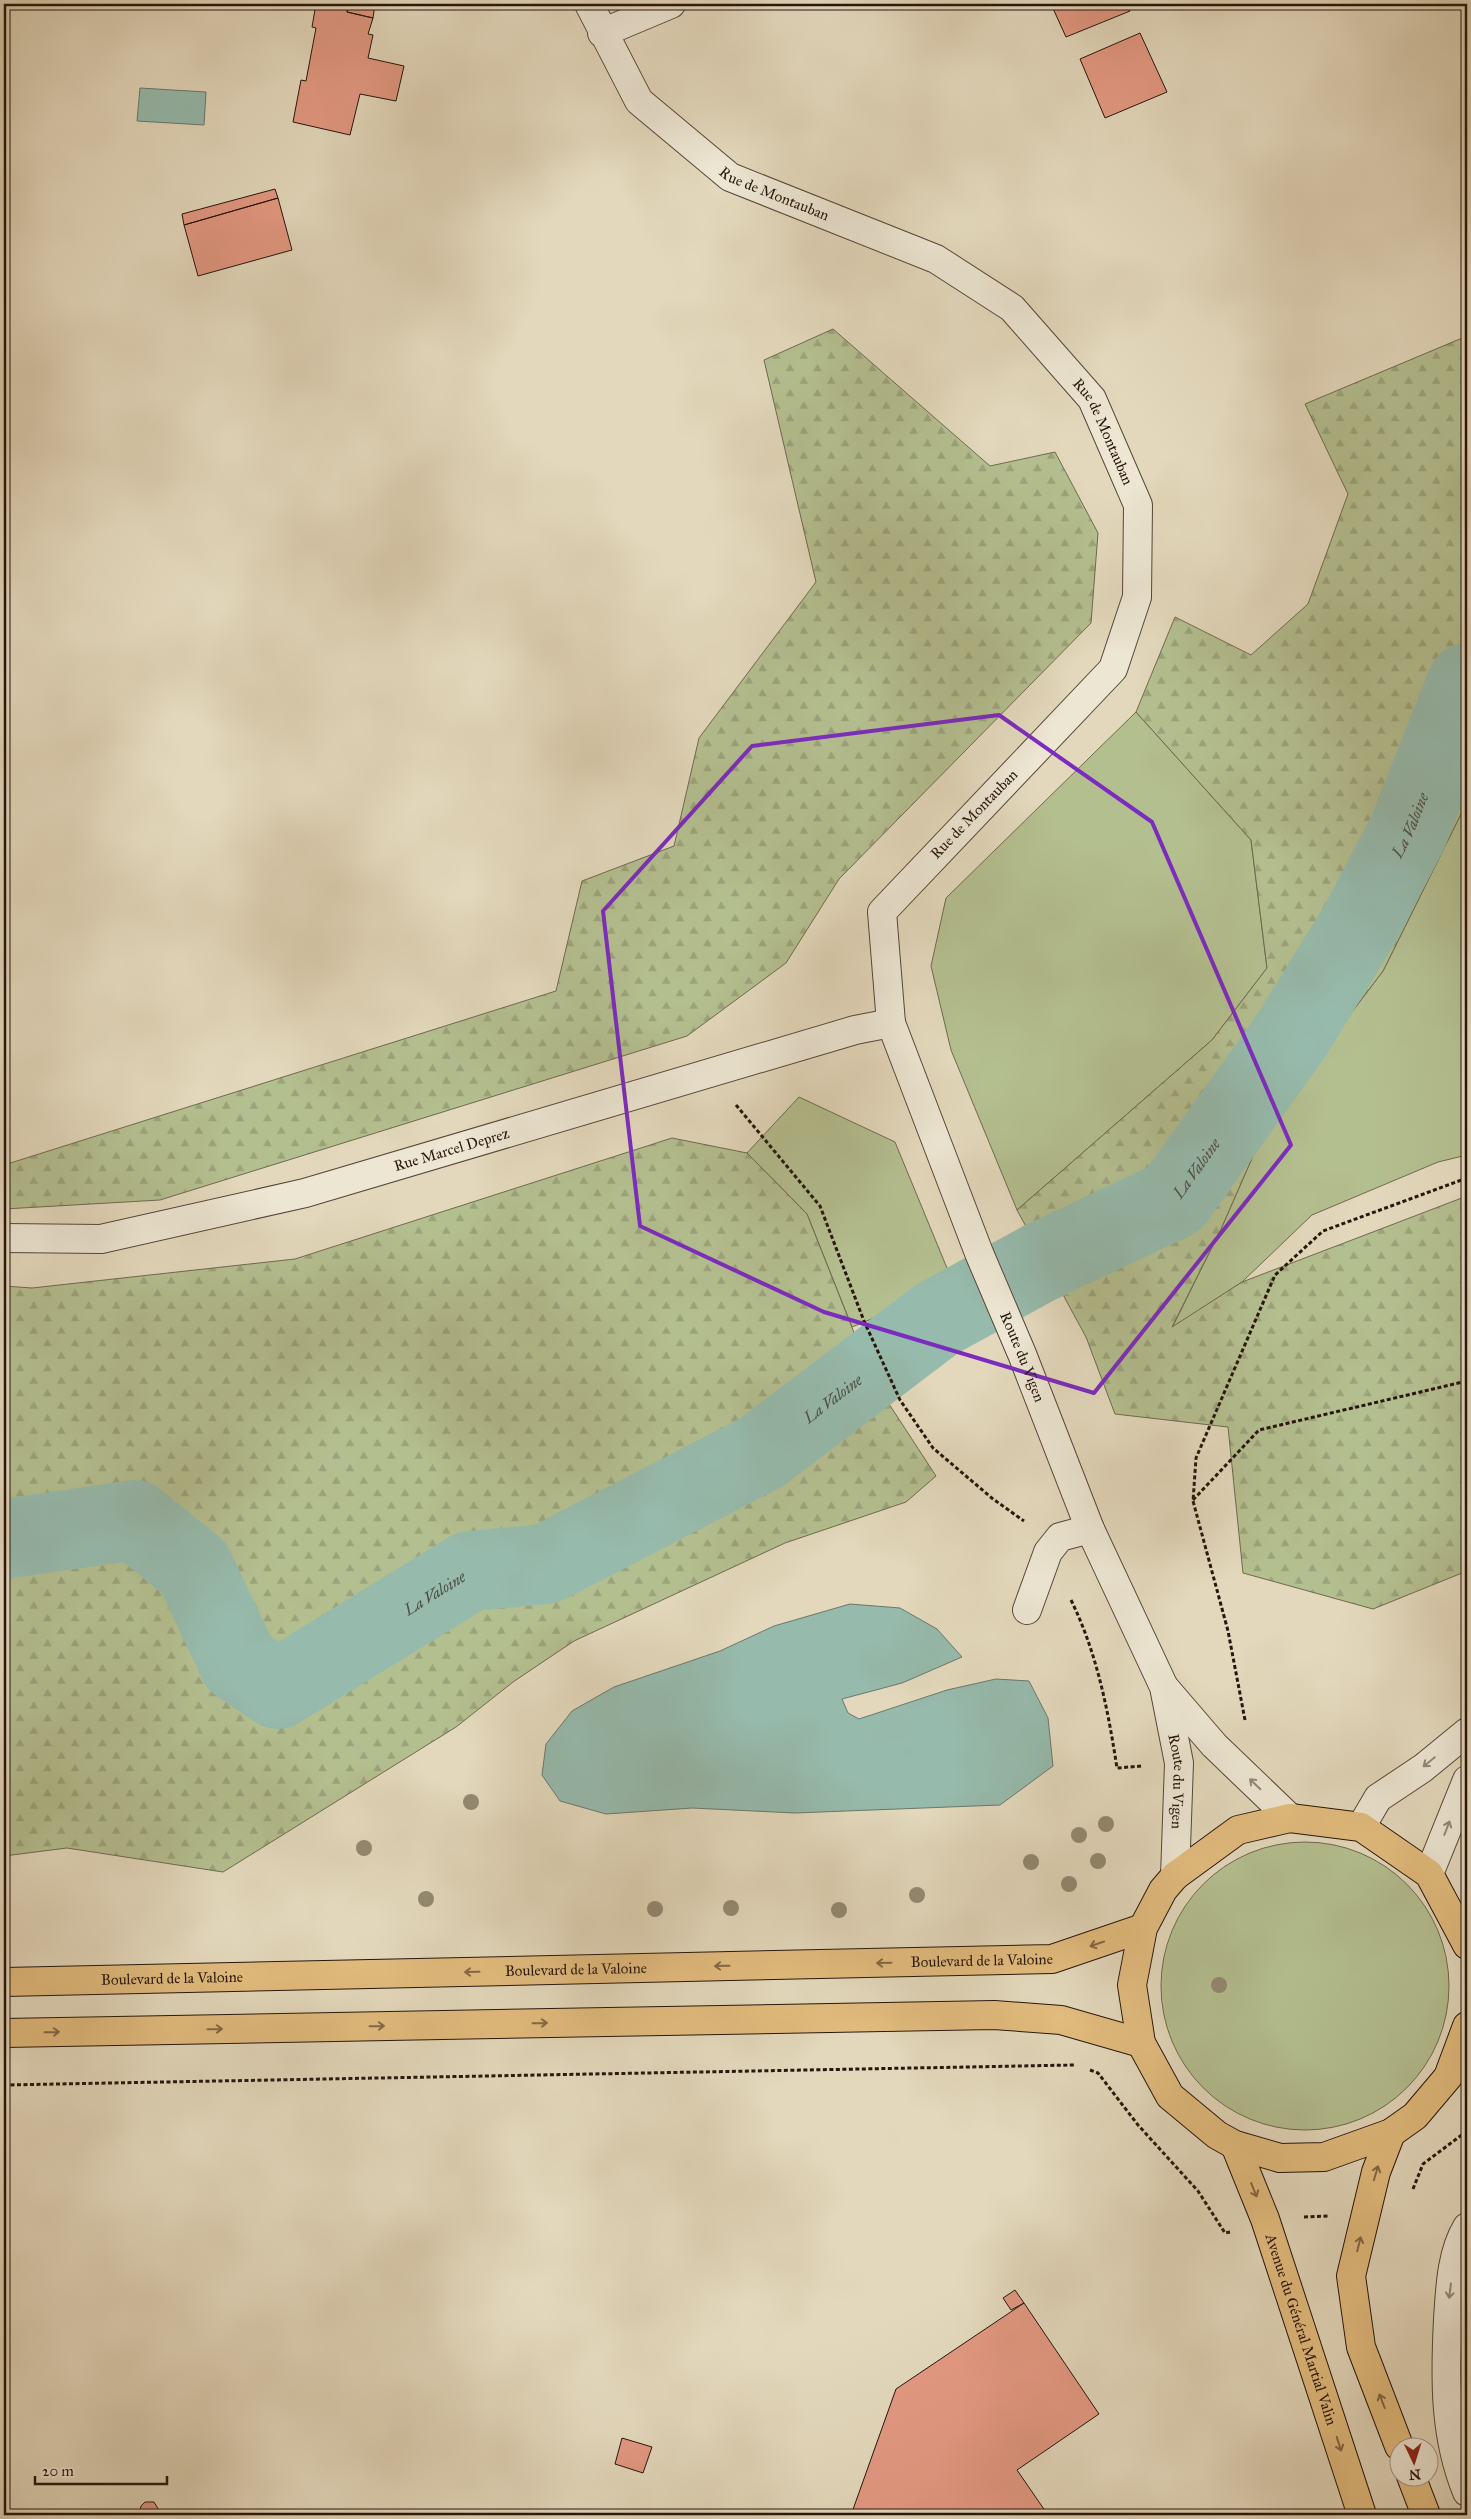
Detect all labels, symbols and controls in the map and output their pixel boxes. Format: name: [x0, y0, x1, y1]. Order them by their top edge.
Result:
street label: Rue de Montauban: [715, 163, 832, 225]
street label: Rue de Montauban: [1069, 375, 1137, 488]
street label: Rue de Montauban: [927, 766, 1021, 862]
water label: La Valoine: [1386, 789, 1432, 861]
street label: Rue Marcel Deprez: [392, 1124, 511, 1175]
water label: La Valoine: [1168, 1134, 1225, 1202]
street label: Route du Vigen: [996, 1309, 1049, 1405]
water label: La Valoine: [799, 1369, 866, 1427]
water label: La Valoine: [399, 1566, 470, 1619]
street label: Route du Vigen: [1164, 1732, 1188, 1829]
one-way arrow: [1423, 1757, 1436, 1768]
one-way arrow: [1249, 1778, 1262, 1790]
one-way arrow: [1443, 1821, 1452, 1836]
one-way arrow: [1089, 1940, 1105, 1949]
street label: Boulevard de la Valoine: [911, 1950, 1053, 1971]
one-way arrow: [876, 1958, 892, 1968]
street label: Boulevard de la Valoine: [505, 1959, 647, 1980]
one-way arrow: [714, 1962, 730, 1971]
one-way arrow: [464, 1967, 480, 1977]
street label: Boulevard de la Valoine: [101, 1968, 243, 1989]
one-way arrow: [532, 2019, 548, 2028]
one-way arrow: [369, 2021, 385, 2031]
one-way arrow: [206, 2024, 223, 2034]
one-way arrow: [44, 2027, 60, 2037]
one-way arrow: [1372, 2165, 1382, 2181]
one-way arrow: [1250, 2183, 1259, 2198]
street label: Avenue du Général Martial Valin: [1261, 2230, 1341, 2427]
one-way arrow: [1355, 2237, 1364, 2253]
one-way arrow: [1445, 2282, 1455, 2298]
one-way arrow: [1376, 2394, 1386, 2409]
one-way arrow: [1334, 2436, 1344, 2452]
north arrow: [1388, 2436, 1438, 2486]
scale bar: [35, 2454, 168, 2486]
text: 20 m: [42, 2462, 74, 2480]
text: N: [1408, 2466, 1421, 2483]

